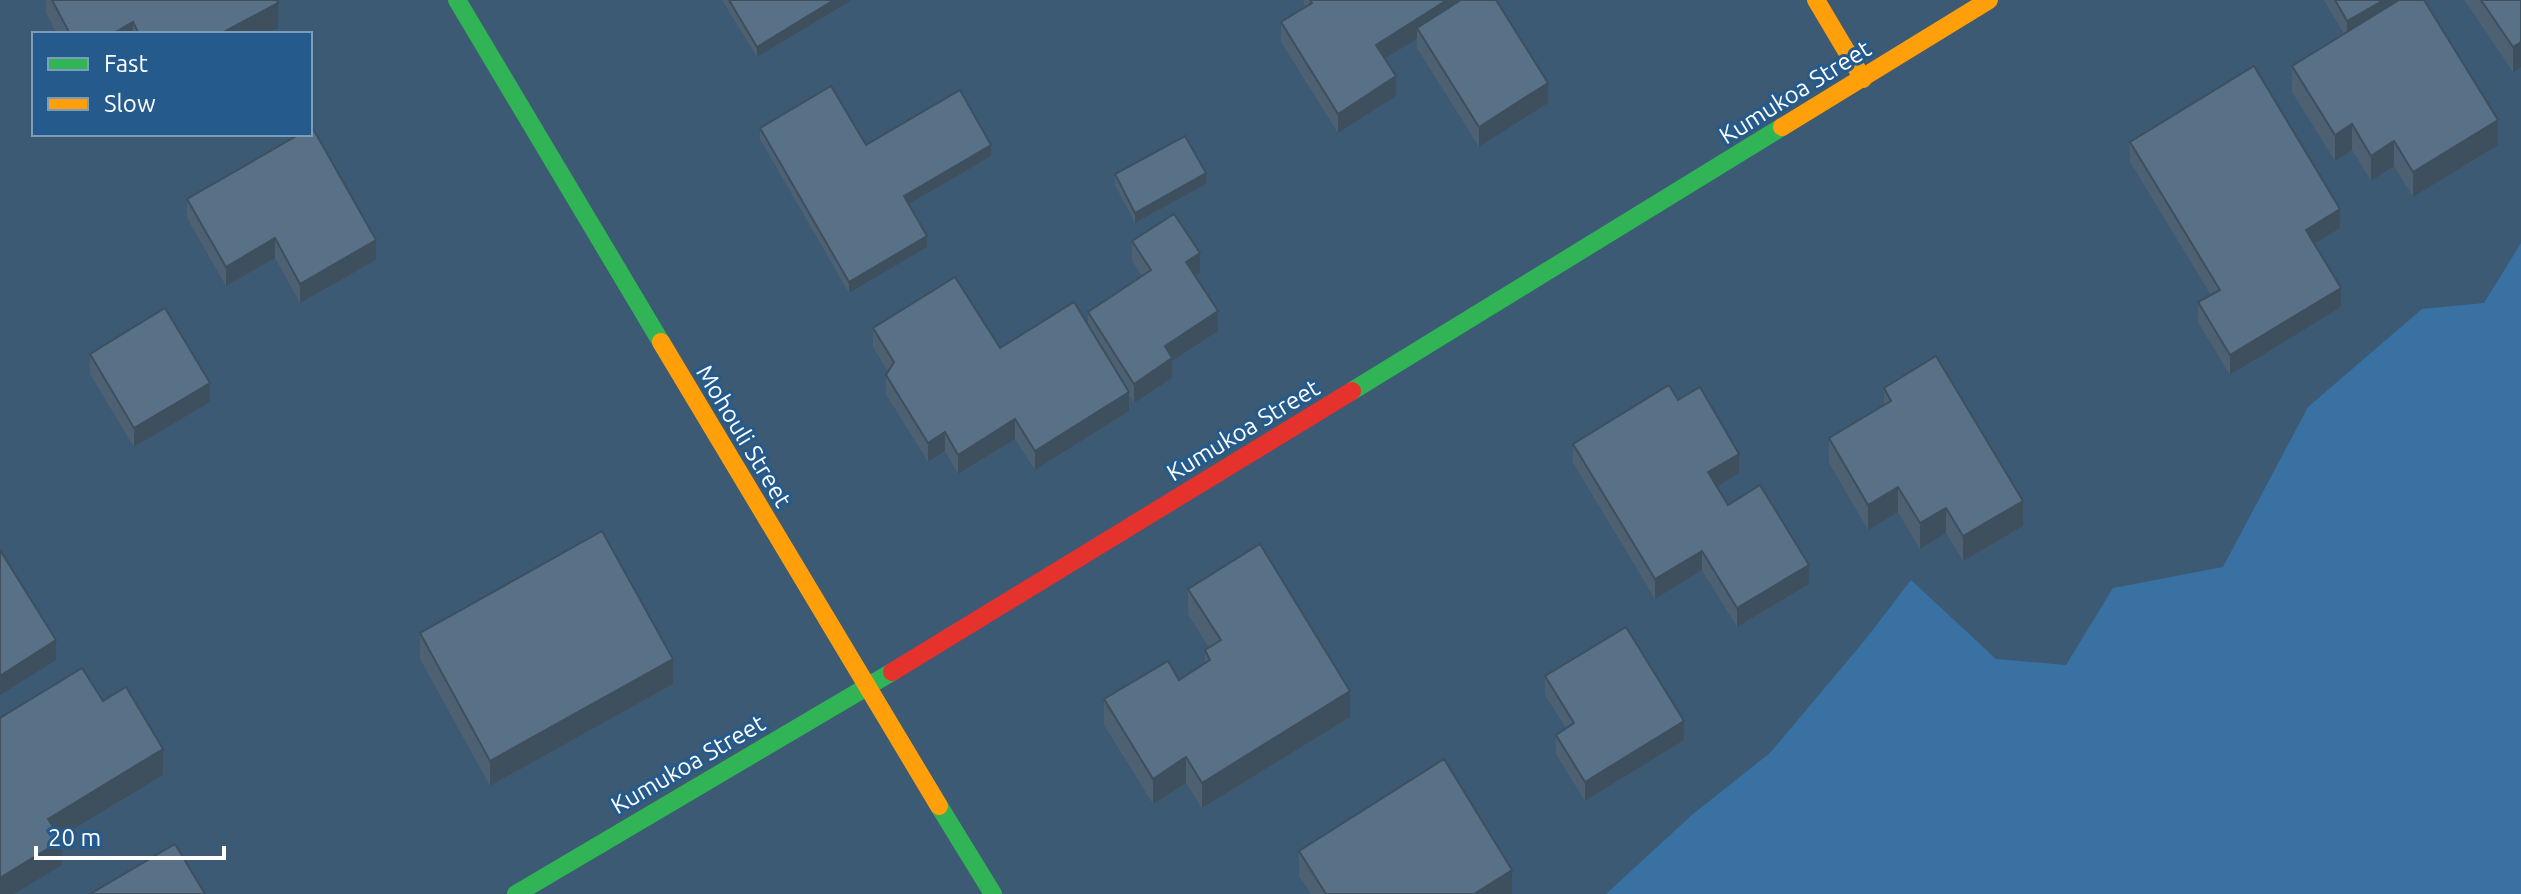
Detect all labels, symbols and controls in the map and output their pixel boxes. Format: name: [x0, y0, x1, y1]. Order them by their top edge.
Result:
legend: [32, 32, 312, 136]
street label: Kumukoa Street: [1714, 34, 1876, 149]
text: Fast: [104, 50, 148, 77]
text: Slow: [104, 90, 156, 117]
street label: Mohouli Street: [691, 360, 797, 512]
street label: Kumukoa Street: [1162, 374, 1325, 486]
street label: Kumukoa Street: [606, 709, 770, 819]
scale bar: [36, 810, 224, 860]
text: 20 m: [48, 824, 101, 851]

